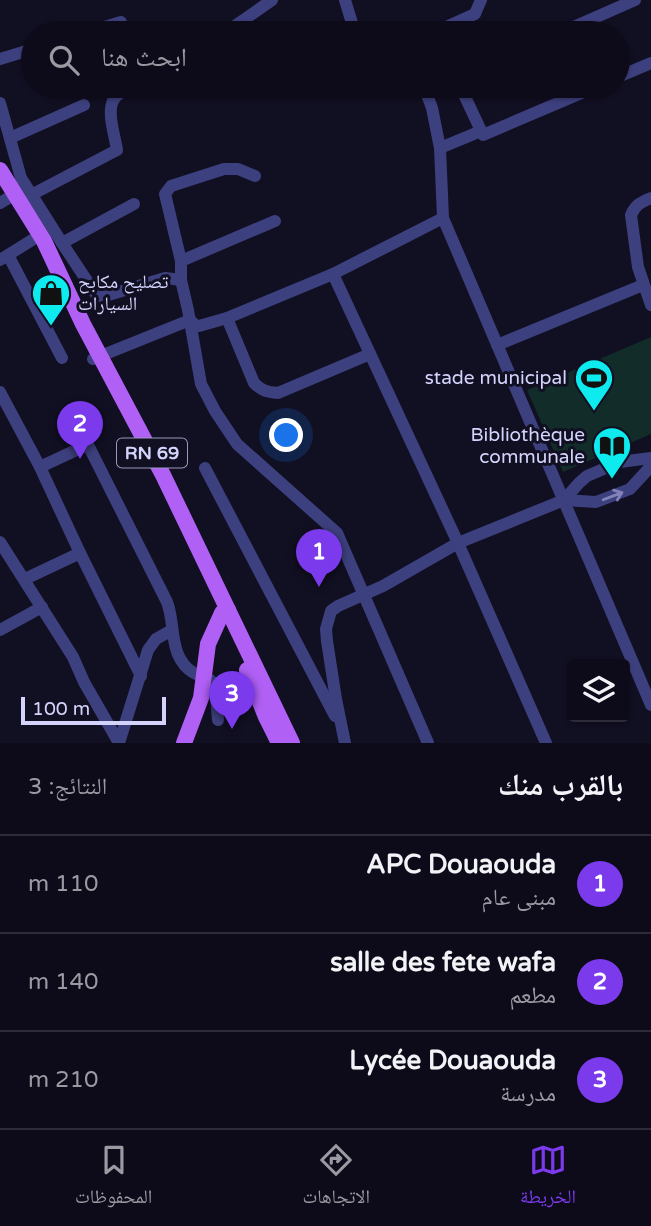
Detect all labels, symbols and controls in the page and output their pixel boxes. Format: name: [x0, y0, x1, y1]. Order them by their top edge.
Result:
search box: [21, 21, 630, 98]
icon: search: [45, 41, 83, 79]
text: ابحث هنا: [101, 42, 187, 73]
place label: تصليح مكابح السيارات: [78, 271, 169, 315]
shop icon: تصليح مكابح السيارات: [30, 272, 72, 327]
sports icon: stade municipal: [573, 357, 615, 412]
place label: stade municipal: [425, 367, 567, 389]
pin: 2: [57, 401, 103, 459]
your location: [269, 418, 303, 452]
place label: Bibliothèque communale: [470, 424, 585, 468]
library icon: Bibliothèque communale: [591, 425, 633, 480]
road number: RN 69: [117, 438, 187, 467]
one-way arrow: [601, 488, 623, 501]
pin: 1: [296, 529, 342, 587]
map controls: [567, 659, 630, 722]
button: layers: [567, 659, 630, 722]
pin: 3: [209, 671, 255, 729]
scale bar: [21, 694, 166, 726]
text: 100 m: [32, 698, 90, 720]
text: بالقرب منك: [498, 767, 623, 804]
text: النتائج: 3: [28, 773, 107, 801]
text: APC Douaouda: [366, 849, 556, 880]
text: 110 m: [28, 870, 98, 898]
text: 1: [593, 870, 607, 898]
text: مبنى عام: [482, 884, 556, 912]
text: salle des fete wafa: [330, 947, 556, 978]
text: 140 m: [28, 968, 98, 996]
text: 2: [593, 968, 607, 996]
text: مطعم: [509, 982, 556, 1010]
text: Lycée Douaouda: [349, 1045, 556, 1076]
text: 210 m: [28, 1066, 98, 1094]
text: 3: [593, 1066, 607, 1094]
text: مدرسة: [500, 1080, 556, 1108]
tab: المحفوظات: [75, 1141, 152, 1215]
tab: الاتجاهات: [302, 1141, 370, 1215]
tab: الخريطة: [520, 1141, 576, 1215]

